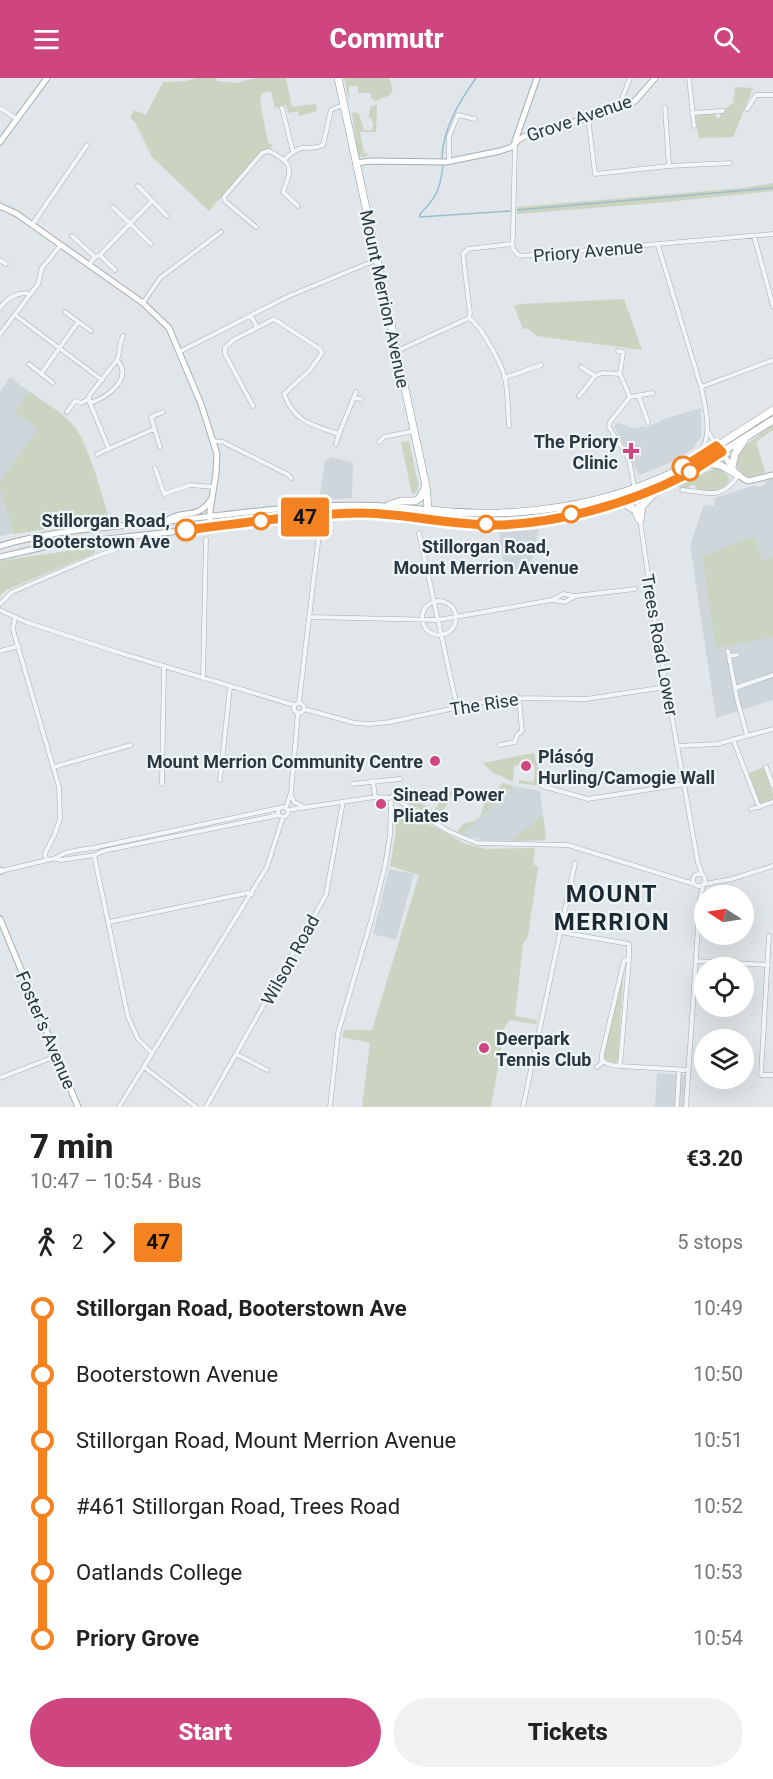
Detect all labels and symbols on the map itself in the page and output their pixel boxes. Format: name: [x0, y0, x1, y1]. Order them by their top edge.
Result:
street label: Grove Avenue: [524, 90, 634, 146]
street label: Mount Merrion Avenue: [356, 208, 414, 390]
street label: Priory Avenue: [532, 236, 644, 266]
place label: The Priory Clinic: [534, 431, 619, 473]
marker: The Priory Clinic: [622, 442, 640, 460]
unlabelled marker: [672, 456, 694, 478]
unlabelled marker: [681, 463, 699, 481]
line badge: 47: [278, 498, 332, 536]
unlabelled marker: [562, 505, 580, 523]
place label: Stillorgan Road, Booterstown Ave: [32, 510, 170, 552]
unlabelled marker: [252, 512, 270, 530]
marker: Stillorgan Road, Mount Merrion Avenue: [477, 515, 495, 533]
marker: Stillorgan Road, Booterstown Ave: [175, 519, 197, 541]
place label: Stillorgan Road, Mount Merrion Avenue: [393, 536, 579, 578]
street label: Trees Road Lower: [637, 572, 683, 718]
street label: The Rise: [448, 688, 520, 720]
place label: Plásóg Hurling/Camogie Wall: [538, 746, 715, 788]
place label: Mount Merrion Community Centre: [147, 751, 423, 772]
marker: Mount Merrion Community Centre: [428, 754, 442, 768]
marker: Plásóg Hurling/Camogie Wall: [519, 759, 533, 773]
place label: Sinead Power Pliates: [393, 784, 504, 826]
marker: Sinead Power Pliates: [374, 797, 388, 811]
district label: MOUNT MERRION: [554, 880, 670, 936]
north arrow: [694, 885, 754, 945]
street label: Wilson Road: [257, 911, 323, 1009]
street label: Foster's Avenue: [12, 968, 80, 1092]
place label: Deerpark Tennis Club: [496, 1028, 591, 1070]
marker: Deerpark Tennis Club: [477, 1041, 491, 1055]

